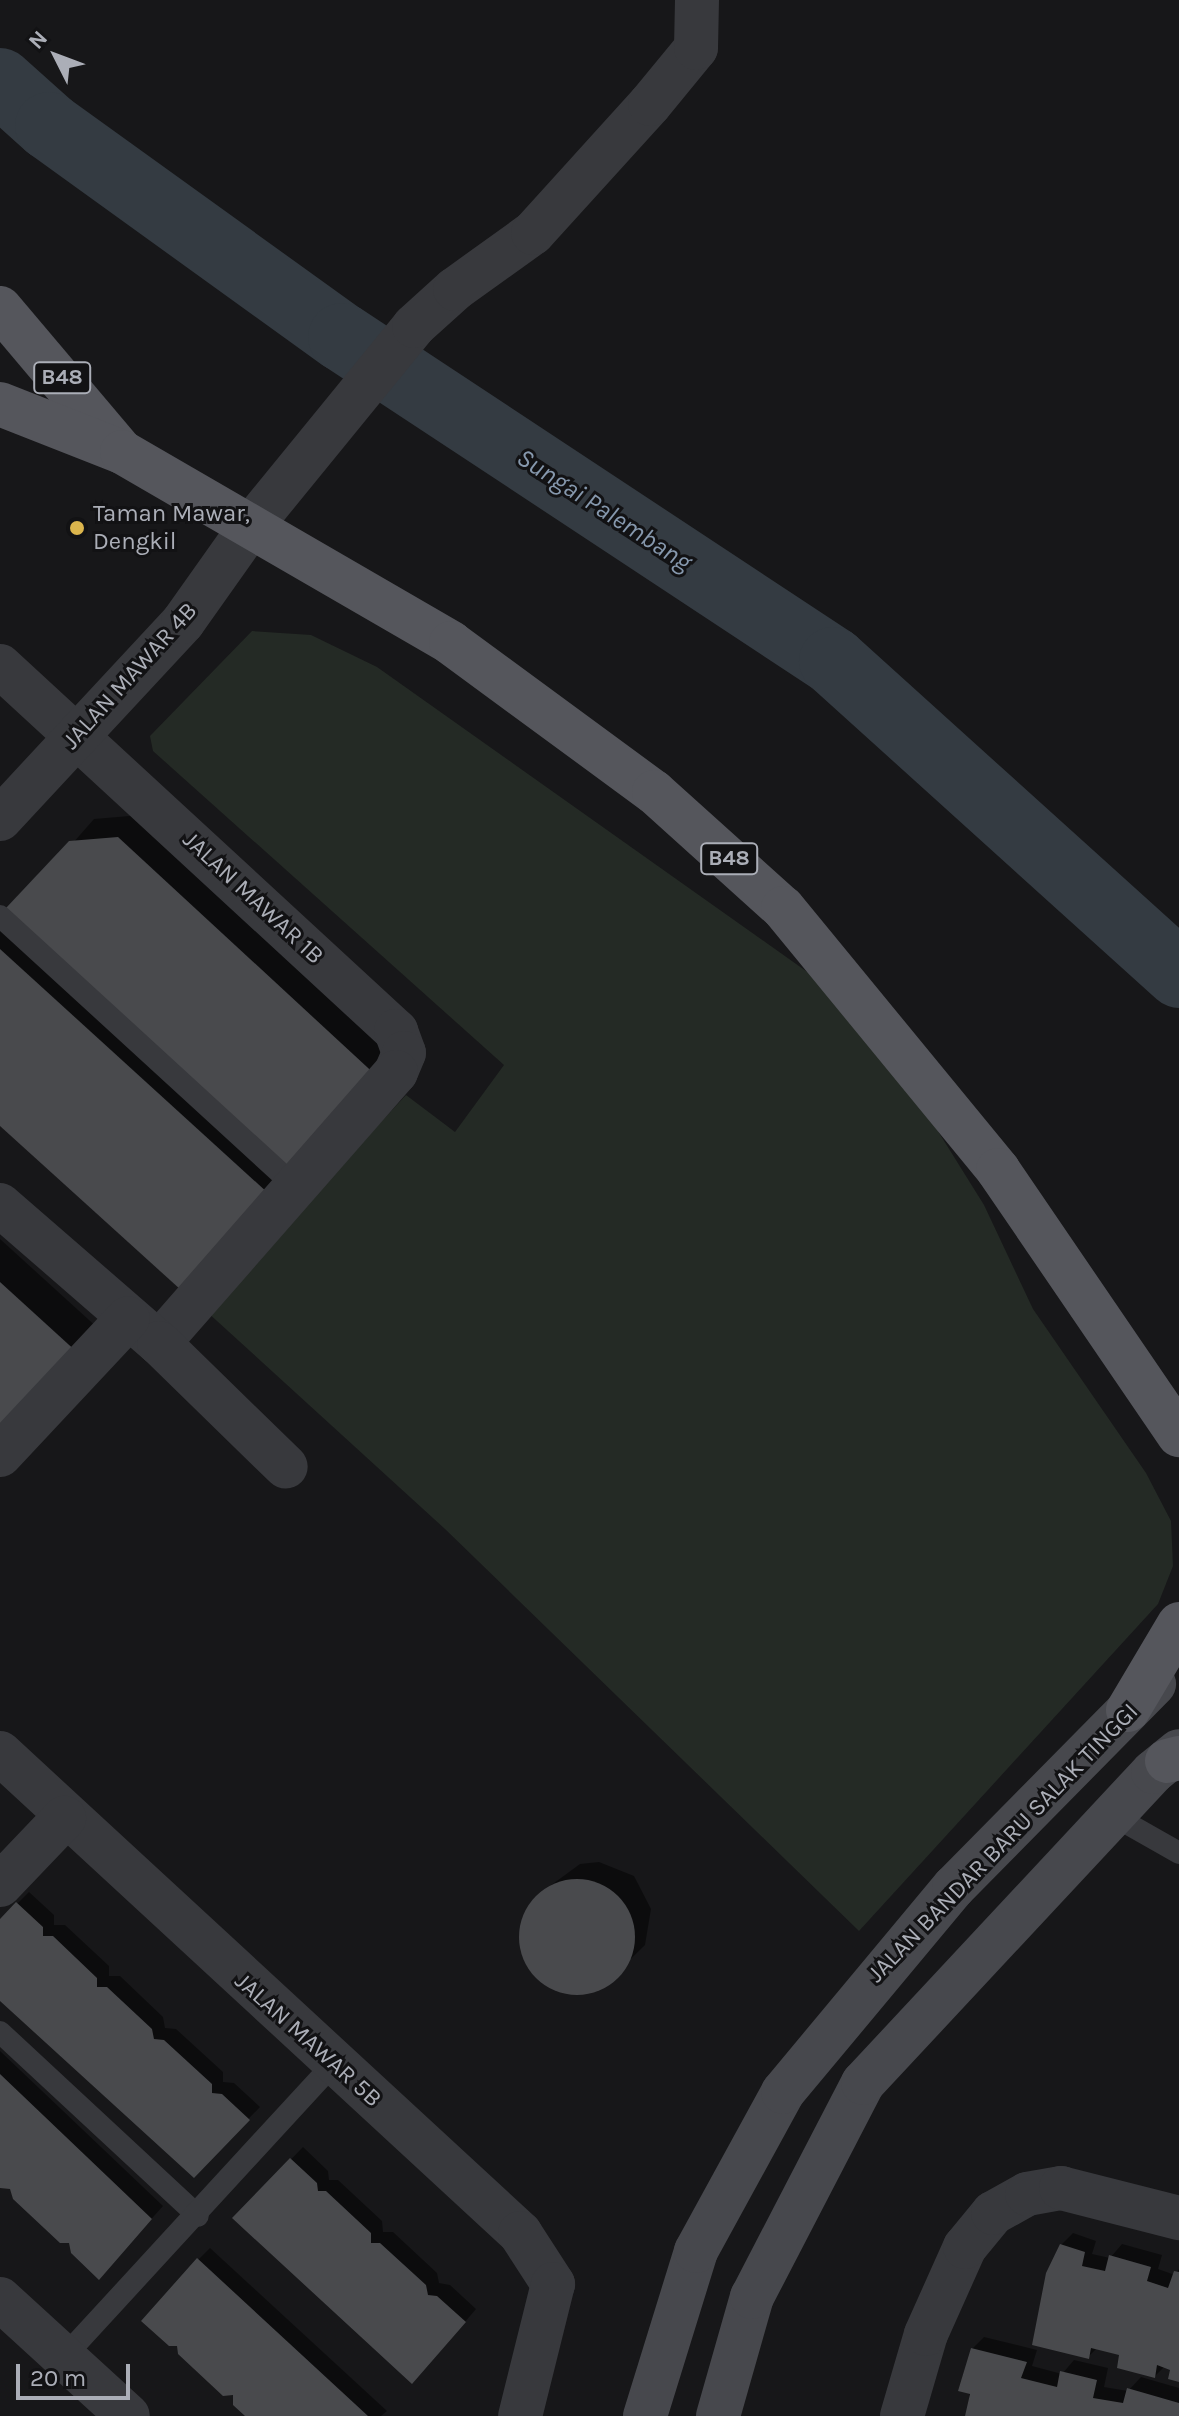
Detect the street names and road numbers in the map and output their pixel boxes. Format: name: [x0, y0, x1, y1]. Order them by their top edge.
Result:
road number: B48: [32, 360, 92, 396]
street label: JALAN MAWAR 4B: [57, 597, 203, 755]
street label: JALAN MAWAR 1B: [177, 825, 329, 971]
road number: B48: [699, 841, 759, 877]
street label: JALAN BANDAR BARU SALAK TINGGI: [862, 1697, 1144, 1989]
street label: JALAN MAWAR 5B: [229, 1967, 387, 2113]

